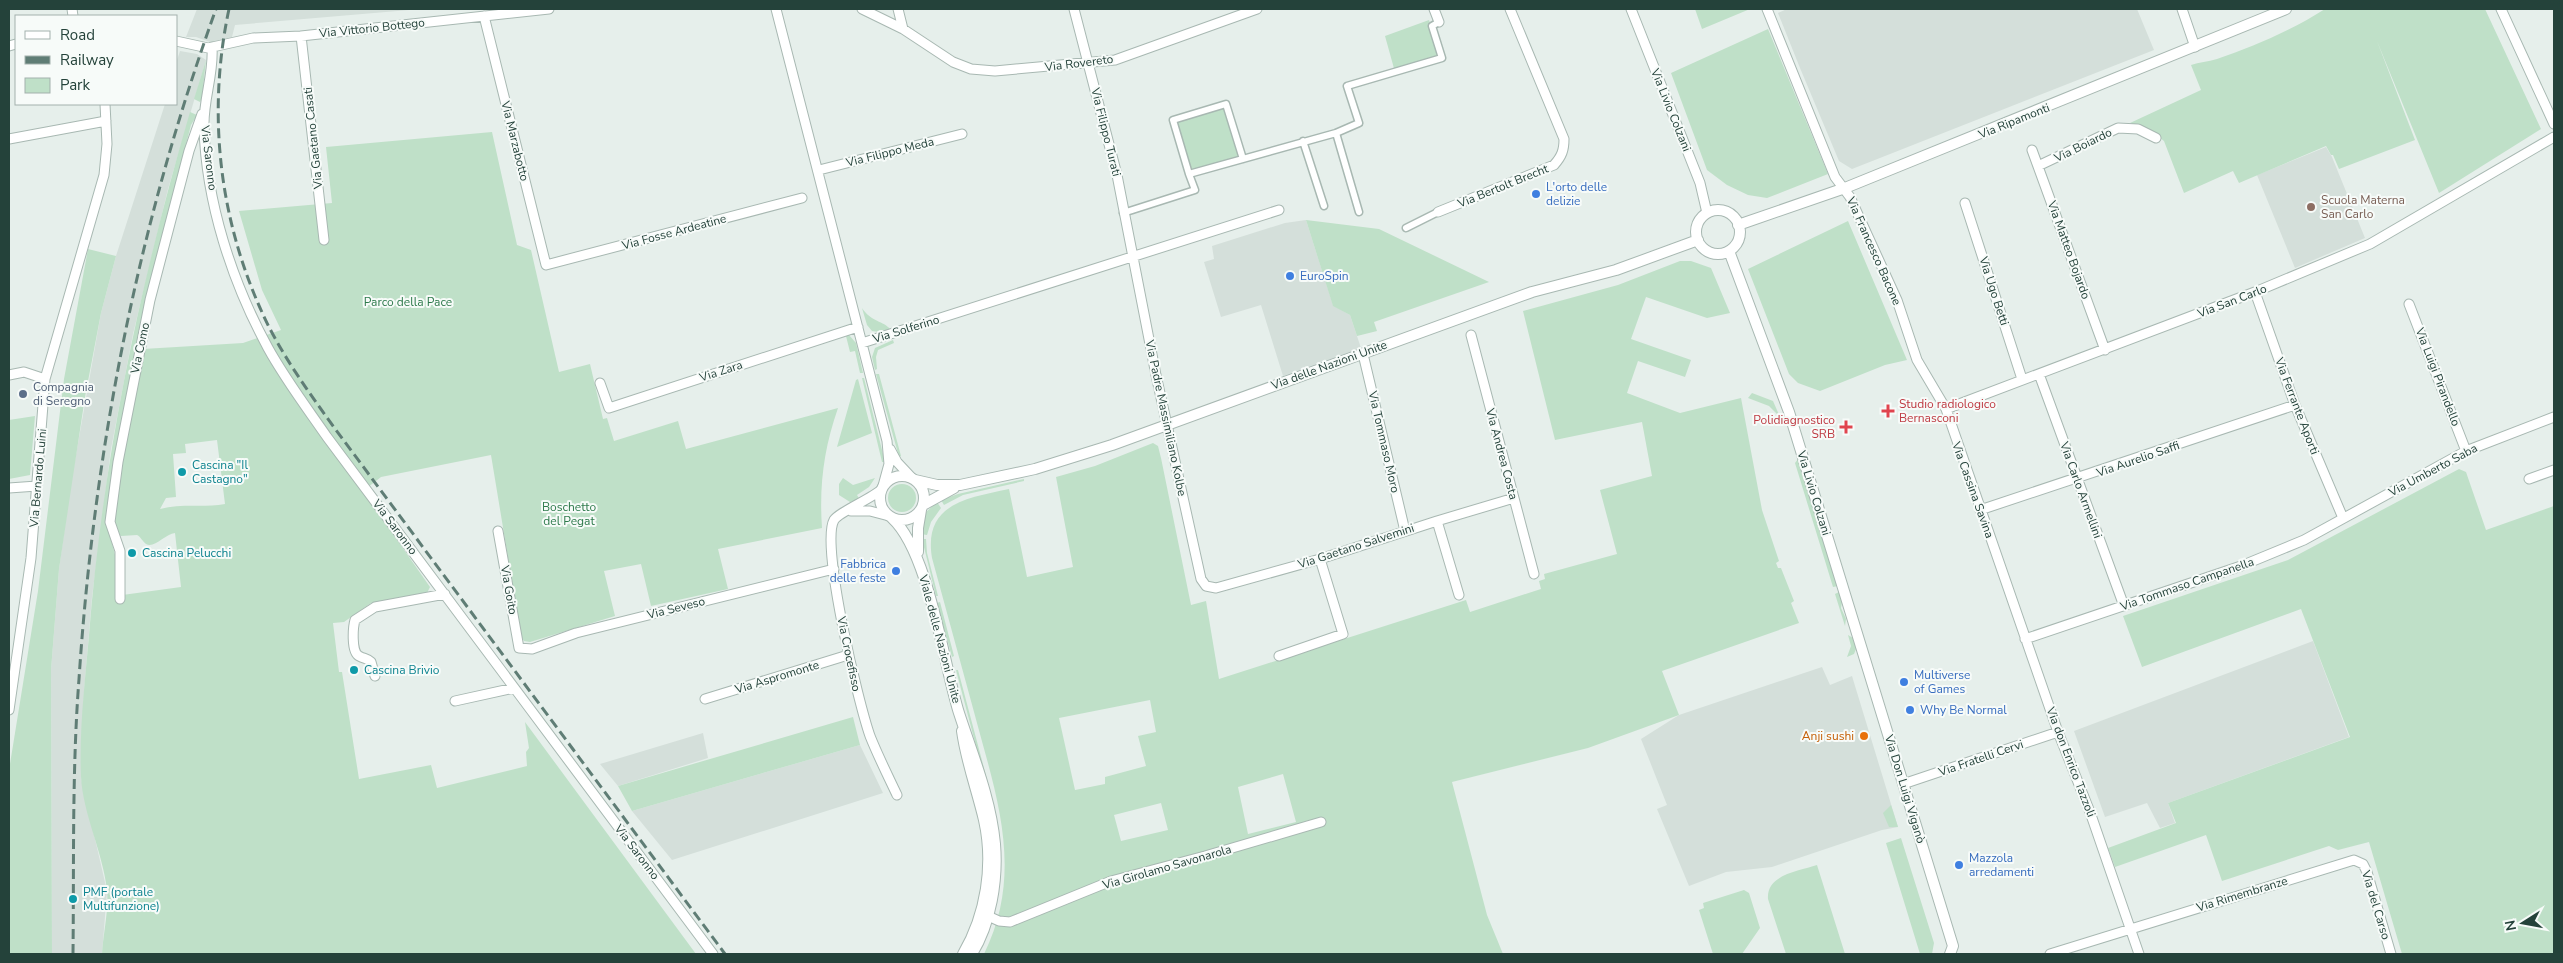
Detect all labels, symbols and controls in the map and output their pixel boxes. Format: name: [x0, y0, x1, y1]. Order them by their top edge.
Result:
street label: Via Vittorio Bottego: [317, 14, 426, 42]
legend: [15, 15, 178, 105]
text: Road: [60, 25, 95, 45]
text: Railway: [60, 50, 114, 70]
street label: Via Rovereto: [1043, 51, 1114, 75]
street label: Via Livio Colzani: [1647, 65, 1695, 154]
text: Park: [60, 75, 90, 95]
street label: Via Filippo Turati: [1087, 85, 1125, 178]
street label: Via Gaetano Casati: [300, 86, 326, 191]
street label: Via Marzabotto: [497, 98, 533, 183]
street label: Via Ripamonti: [1975, 99, 2052, 143]
street label: Via Saronno: [197, 124, 221, 192]
street label: Via Boiardo: [2051, 124, 2115, 166]
street label: Via Filippo Meda: [843, 133, 936, 171]
street label: Via Bertolt Brecht: [1454, 160, 1551, 212]
place label: L'orto delle delizie: [1546, 179, 1607, 209]
marker: L'orto delle delizie: [1530, 188, 1542, 200]
place label: Scuola Materna San Carlo: [2321, 192, 2405, 222]
street label: Via Francesco Bacone: [1843, 193, 1905, 308]
street label: Via Matteo Bojardo: [2043, 198, 2094, 302]
marker: Scuola Materna San Carlo: [2305, 201, 2317, 213]
street label: Via Fosse Ardeatine: [619, 210, 728, 254]
street label: Via Ugo Betti: [1975, 254, 2013, 327]
place label: EuroSpin: [1300, 268, 1349, 284]
marker: EuroSpin: [1284, 270, 1296, 282]
street label: Via San Carlo: [2194, 280, 2269, 322]
park label: Parco della Pace: [364, 294, 452, 310]
street label: Via Solferino: [870, 311, 942, 347]
street label: Via Como: [127, 321, 153, 376]
street label: Via Luigi Pirandello: [2412, 325, 2464, 429]
street label: Via delle Nazioni Unite: [1268, 337, 1389, 394]
street label: Via Padre Massimiliano Kolbe: [1141, 338, 1190, 497]
street label: Via Ferrante Aporti: [2271, 354, 2323, 457]
street label: Via Zara: [696, 357, 745, 386]
place label: Compagnia di Seregno: [33, 379, 94, 409]
marker: Compagnia di Seregno: [17, 388, 29, 400]
street label: Via Tommaso Moro: [1364, 389, 1404, 495]
place label: Studio radiologico Bernasconi: [1899, 396, 1996, 426]
marker: Studio radiologico Bernasconi: [1881, 404, 1895, 418]
street label: Via Andrea Costa: [1482, 406, 1522, 501]
place label: Polidiagnostico SRB: [1753, 412, 1835, 442]
marker: Polidiagnostico SRB: [1839, 420, 1853, 434]
street label: Via Bernardo Luini: [26, 428, 50, 529]
street label: Via Aurelio Saffi: [2093, 437, 2182, 481]
street label: Via Cassina Savina: [1948, 439, 1998, 540]
street label: Via Carlo Armellini: [2056, 439, 2106, 540]
street label: Via Umberto Saba: [2385, 440, 2480, 501]
street label: Via Livio Colzani: [1793, 448, 1834, 537]
place label: Cascina "Il Castagno": [192, 457, 248, 487]
marker: Cascina "Il Castagno": [176, 466, 188, 478]
street label: Via Saronno: [368, 495, 421, 558]
park label: Boschetto del Pegat: [542, 499, 596, 529]
street label: Via Gaetano Salvemini: [1295, 520, 1416, 573]
place label: Cascina Pelucchi: [142, 545, 231, 561]
marker: Cascina Pelucchi: [126, 547, 138, 559]
street label: Via Tommaso Campanella: [2117, 554, 2256, 615]
place label: Fabbrica delle feste: [830, 556, 886, 586]
street label: Via Goito: [497, 563, 521, 616]
marker: Fabbrica delle feste: [890, 565, 902, 577]
street label: Viale delle Nazioni Unite: [915, 572, 965, 705]
street label: Via Seveso: [644, 593, 707, 623]
street label: Via Crocefisso: [833, 614, 865, 693]
street label: Via Aspromonte: [732, 657, 821, 698]
place label: Cascina Brivio: [364, 662, 440, 678]
marker: Cascina Brivio: [348, 664, 360, 676]
place label: Multiverse of Games: [1914, 667, 1970, 697]
marker: Multiverse of Games: [1898, 676, 1910, 688]
place label: Why Be Normal: [1920, 702, 2007, 718]
marker: Why Be Normal: [1904, 704, 1916, 716]
street label: Via don Enrico Tazzoli: [2042, 704, 2099, 819]
place label: Anji sushi: [1802, 728, 1854, 744]
marker: Anji sushi: [1858, 730, 1870, 742]
street label: Via Don Luigi Viganò: [1881, 732, 1929, 846]
street label: Via Fratelli Cervi: [1936, 736, 2026, 780]
street label: Via Saronno: [610, 820, 663, 883]
street label: Via Girolamo Savonarola: [1100, 841, 1233, 893]
place label: Mazzola arredamenti: [1969, 850, 2034, 880]
marker: Mazzola arredamenti: [1953, 859, 1965, 871]
street label: Via del Carso: [2358, 868, 2394, 942]
street label: Via Rimembranze: [2194, 873, 2290, 916]
place label: PMF (portale Multifunzione): [83, 884, 160, 914]
marker: PMF (portale Multifunzione): [67, 893, 79, 905]
north arrow: [2498, 898, 2548, 948]
text: N: [2500, 918, 2521, 932]

